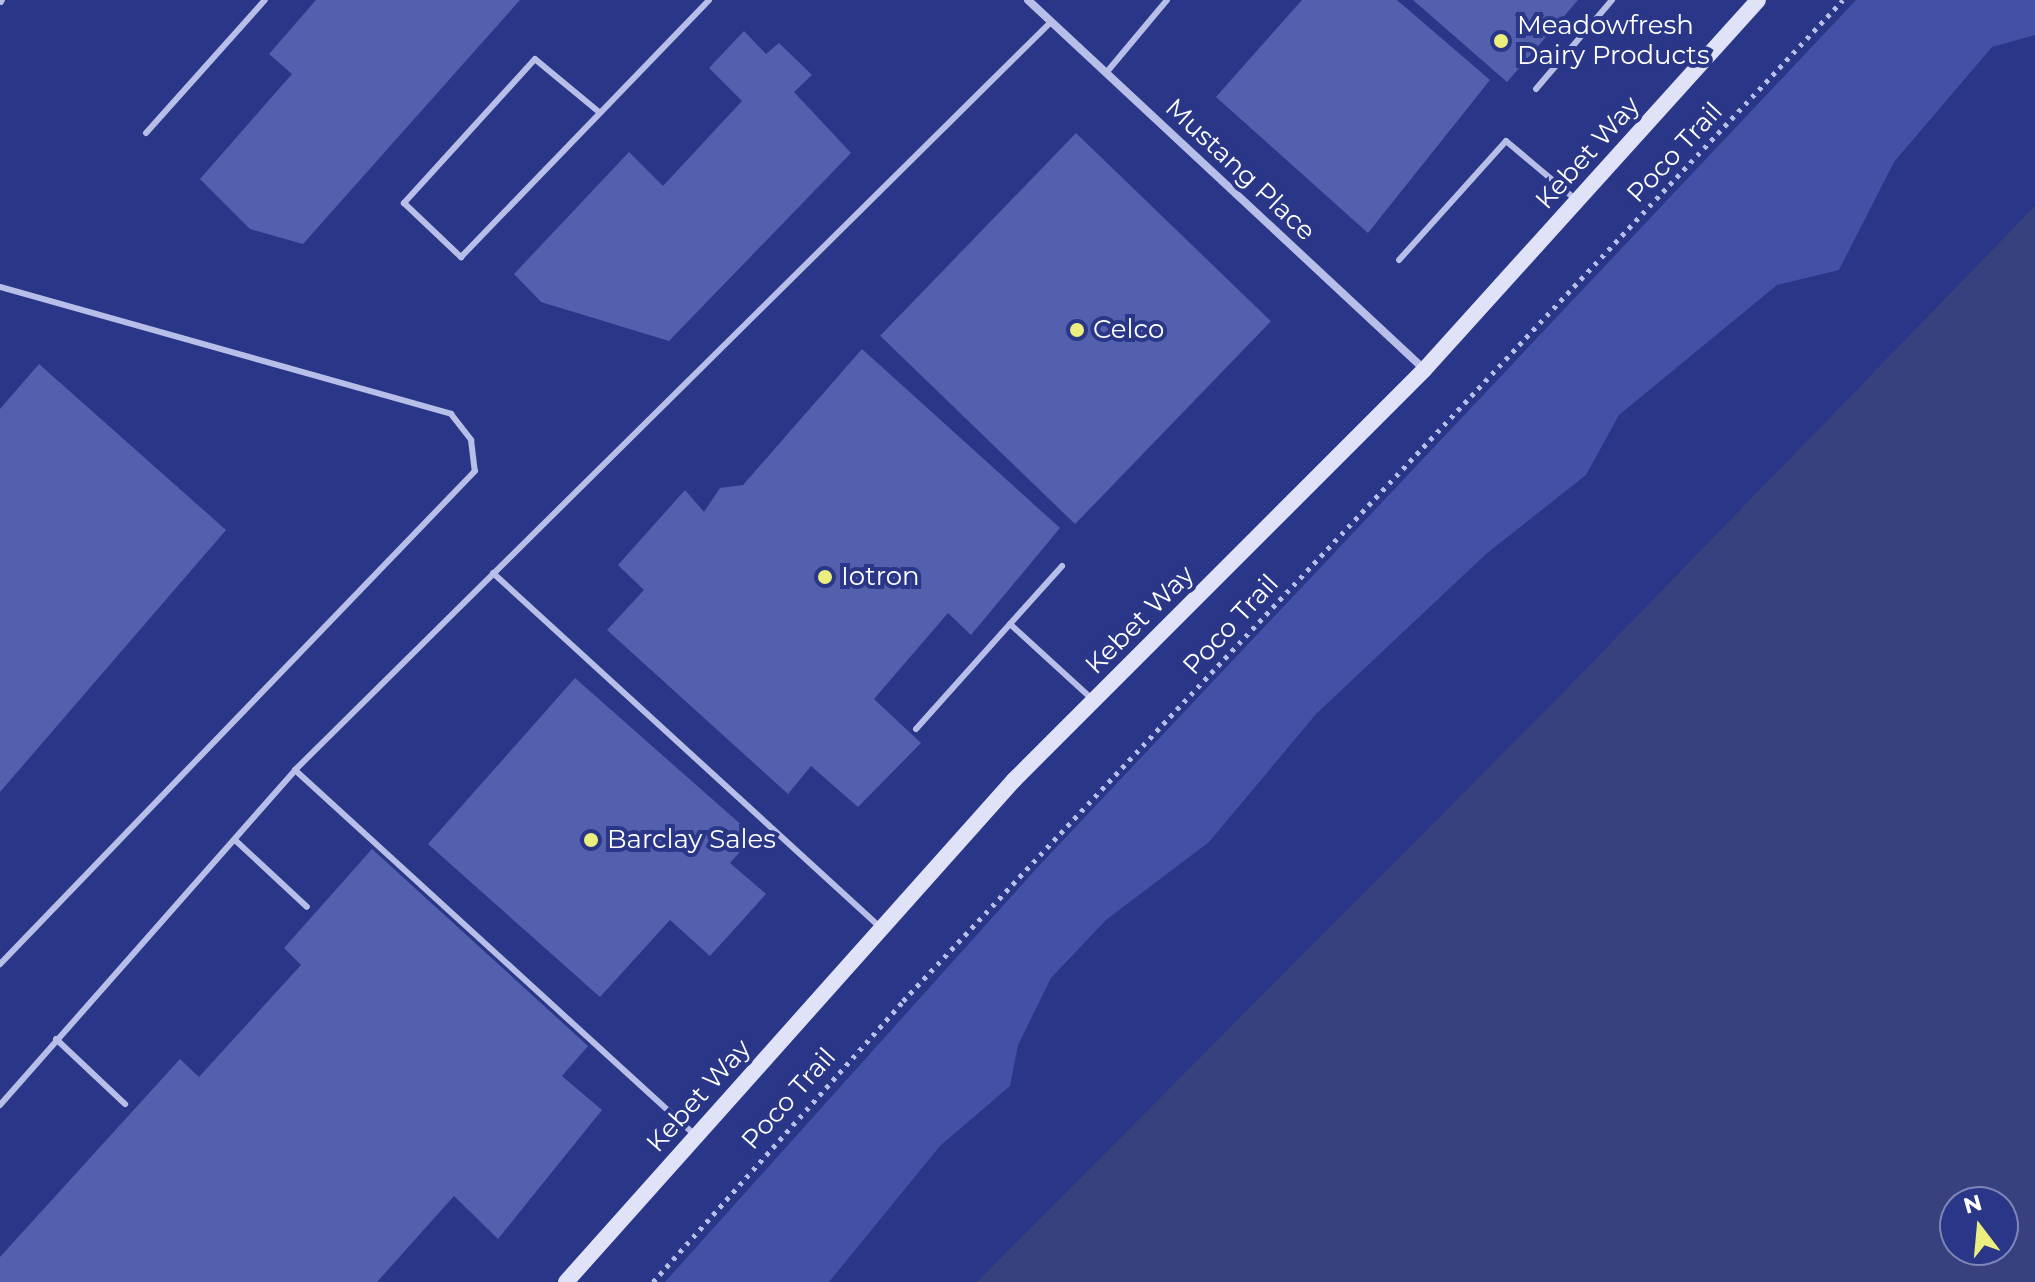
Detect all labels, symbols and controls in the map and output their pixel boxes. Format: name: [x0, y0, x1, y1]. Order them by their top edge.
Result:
place label: Meadowfresh Dairy Products: [1517, 10, 1710, 72]
marker: Meadowfresh Dairy Products: [1492, 32, 1510, 50]
street label: Kebet Way: [1529, 90, 1647, 216]
street label: Mustang Place: [1159, 93, 1321, 247]
street label: Poco Trail: [1621, 96, 1729, 210]
place label: Celco: [1093, 314, 1164, 346]
marker: Celco: [1068, 321, 1086, 339]
street label: Kebet Way: [1079, 559, 1201, 681]
place label: Iotron: [841, 561, 920, 593]
marker: Iotron: [816, 568, 834, 586]
street label: Poco Trail: [1177, 568, 1285, 682]
place label: Barclay Sales: [607, 824, 776, 856]
marker: Barclay Sales: [582, 831, 600, 849]
street label: Kebet Way: [640, 1033, 758, 1159]
street label: Poco Trail: [735, 1042, 843, 1156]
north arrow: [1939, 1186, 2019, 1266]
text: N: [1961, 1189, 1985, 1220]

